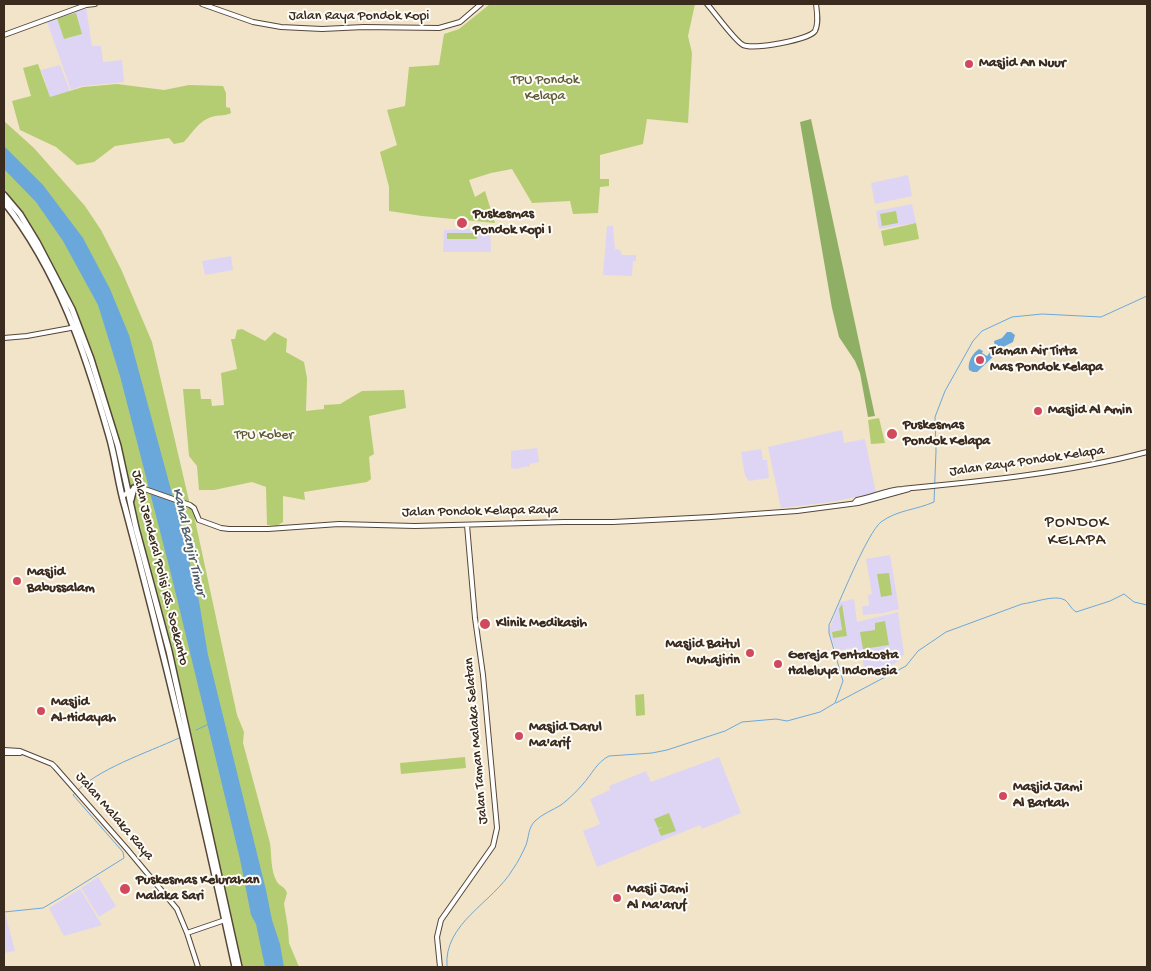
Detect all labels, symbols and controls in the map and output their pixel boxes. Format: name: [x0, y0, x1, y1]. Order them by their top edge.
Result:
street label: Jalan Raya Pondok Kopi: [289, 9, 429, 25]
place label: Masjid An Nuur: [979, 56, 1066, 72]
marker: Masjid An Nuur: [963, 58, 975, 70]
park label: TPU Pondok Kelapa: [511, 73, 579, 105]
place label: Puskesmas Pondok Kopi I: [473, 207, 551, 240]
marker: Puskesmas Pondok Kopi I: [455, 216, 469, 230]
place label: Taman Air Tirta Mas Pondok Kelapa: [990, 344, 1103, 377]
marker: Taman Air Tirta Mas Pondok Kelapa: [974, 354, 986, 366]
place label: Masjid Al Amin: [1048, 403, 1132, 419]
marker: Masjid Al Amin: [1032, 405, 1044, 417]
place label: Puskesmas Pondok Kelapa: [903, 418, 990, 451]
marker: Puskesmas Pondok Kelapa: [885, 427, 899, 441]
park label: TPU Kober: [234, 428, 294, 444]
street label: Jalan Raya Pondok Kelapa: [948, 443, 1106, 481]
street label: Jalan Jenderal Polisi RS. Soekanto: [127, 469, 191, 667]
water label: Kanal Banjir Timur: [167, 486, 209, 598]
street label: Jalan Pondok Kelapa Raya: [402, 502, 558, 522]
district label: PONDOK KELAPA: [1044, 514, 1110, 552]
place label: Masjid Babussalam: [27, 565, 95, 598]
marker: Masjid Babussalam: [11, 575, 23, 587]
place label: Klinik Medikasih: [496, 616, 587, 632]
marker: Klinik Medikasih: [478, 617, 492, 631]
place label: Masjid Baitul Muhajirin: [665, 637, 740, 670]
marker: Masjid Baitul Muhajirin: [744, 647, 756, 659]
place label: Gereja Pentakosta Haleluya Indonesia: [788, 648, 899, 680]
street label: Jalan Taman Malaka Selatan: [461, 657, 493, 825]
marker: Gereja Pentakosta Haleluya Indonesia: [772, 658, 784, 670]
place label: Masjid Al-Hidayah: [51, 695, 116, 728]
marker: Masjid Al-Hidayah: [35, 705, 47, 717]
place label: Masjid Darul Ma'arif: [529, 720, 602, 752]
marker: Masjid Darul Ma'arif: [513, 730, 525, 742]
street label: Jalan Malaka Raya: [71, 769, 157, 865]
place label: Masjid Jami Al Barkah: [1013, 780, 1082, 812]
marker: Masjid Jami Al Barkah: [997, 790, 1009, 802]
place label: Puskesmas Kelurahan Malaka Sari: [136, 873, 260, 906]
marker: Puskesmas Kelurahan Malaka Sari: [118, 882, 132, 896]
place label: Masji Jami Al Ma'aruf: [627, 882, 688, 914]
marker: Masji Jami Al Ma'aruf: [611, 892, 623, 904]

